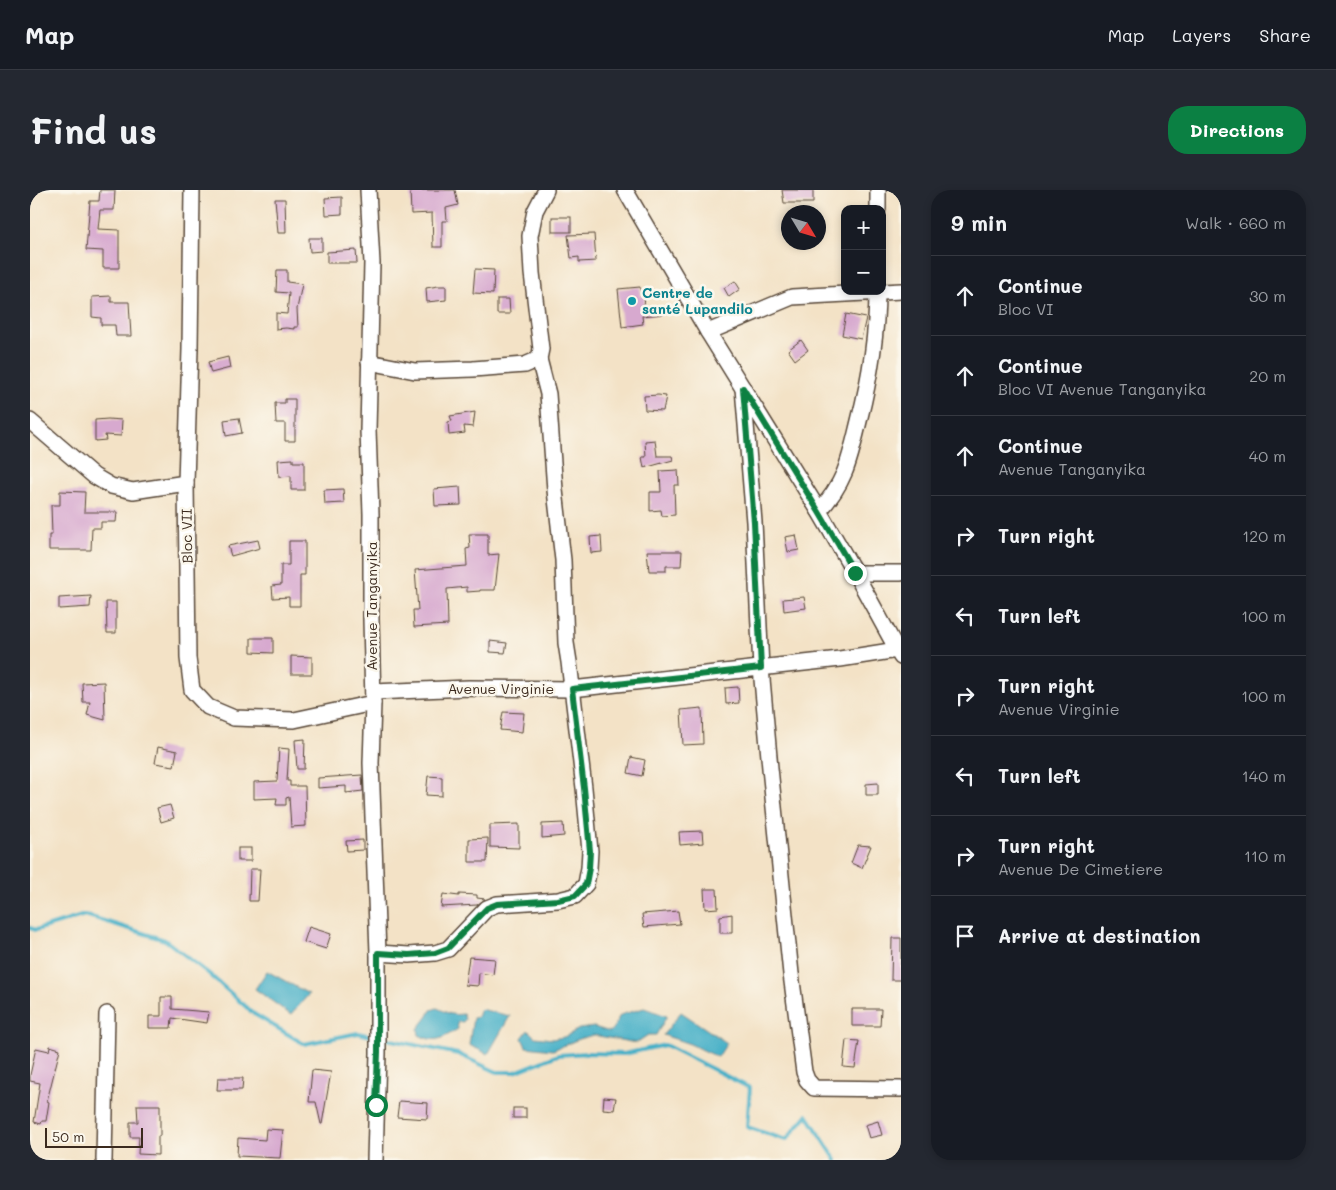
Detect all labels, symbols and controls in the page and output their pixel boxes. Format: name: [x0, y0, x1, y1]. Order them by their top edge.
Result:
text: Map: [25, 19, 74, 50]
text: Map: [1108, 23, 1144, 47]
text: Layers: [1172, 23, 1231, 47]
text: Share: [1259, 23, 1311, 47]
button: Directions: [1168, 106, 1306, 154]
text: Find us: [30, 107, 157, 153]
north arrow: [781, 205, 826, 250]
map controls: [841, 205, 886, 295]
button: +: [841, 205, 886, 250]
text: 9 min: [951, 209, 1007, 236]
text: Walk · 660 m: [1185, 212, 1286, 233]
button: −: [841, 250, 886, 295]
text: Continue: [998, 273, 1083, 298]
icon: ahead: [951, 282, 979, 310]
place label: Centre de santé Lupandilo: [642, 283, 753, 318]
text: 30 m: [1249, 285, 1286, 306]
marker: Centre de santé Lupandilo: [626, 295, 638, 307]
text: Bloc VI: [998, 298, 1053, 319]
text: Continue: [998, 353, 1083, 378]
icon: ahead: [951, 362, 979, 390]
text: 20 m: [1249, 365, 1286, 386]
text: Bloc VI Avenue Tanganyika: [998, 378, 1206, 399]
text: Continue: [998, 433, 1083, 458]
icon: ahead: [951, 442, 979, 470]
text: 40 m: [1249, 445, 1286, 466]
text: Avenue Tanganyika: [998, 458, 1146, 479]
street label: Bloc VII: [177, 509, 196, 563]
icon: right: [951, 522, 979, 550]
text: Turn right: [998, 523, 1095, 548]
text: 120 m: [1242, 525, 1286, 546]
street label: Avenue Tanganyika: [362, 541, 381, 671]
route end: [844, 562, 867, 585]
icon: left: [951, 602, 979, 630]
text: Turn left: [998, 603, 1081, 628]
text: 100 m: [1241, 605, 1286, 626]
text: Turn right: [998, 673, 1095, 698]
street label: Avenue Virginie: [448, 679, 554, 698]
icon: right: [951, 682, 979, 710]
text: 100 m: [1241, 685, 1286, 706]
text: Avenue Virginie: [998, 698, 1120, 719]
icon: left: [951, 762, 979, 790]
text: Turn left: [998, 763, 1081, 788]
text: 140 m: [1242, 765, 1286, 786]
text: Turn right: [998, 833, 1095, 858]
icon: right: [951, 842, 979, 870]
text: 110 m: [1244, 845, 1286, 866]
text: Avenue De Cimetiere: [998, 858, 1163, 879]
icon: arrive: [951, 922, 979, 950]
text: Arrive at destination: [998, 923, 1201, 948]
route start: [365, 1094, 388, 1117]
scale bar: [45, 1125, 142, 1148]
text: 50 m: [52, 1127, 84, 1146]

